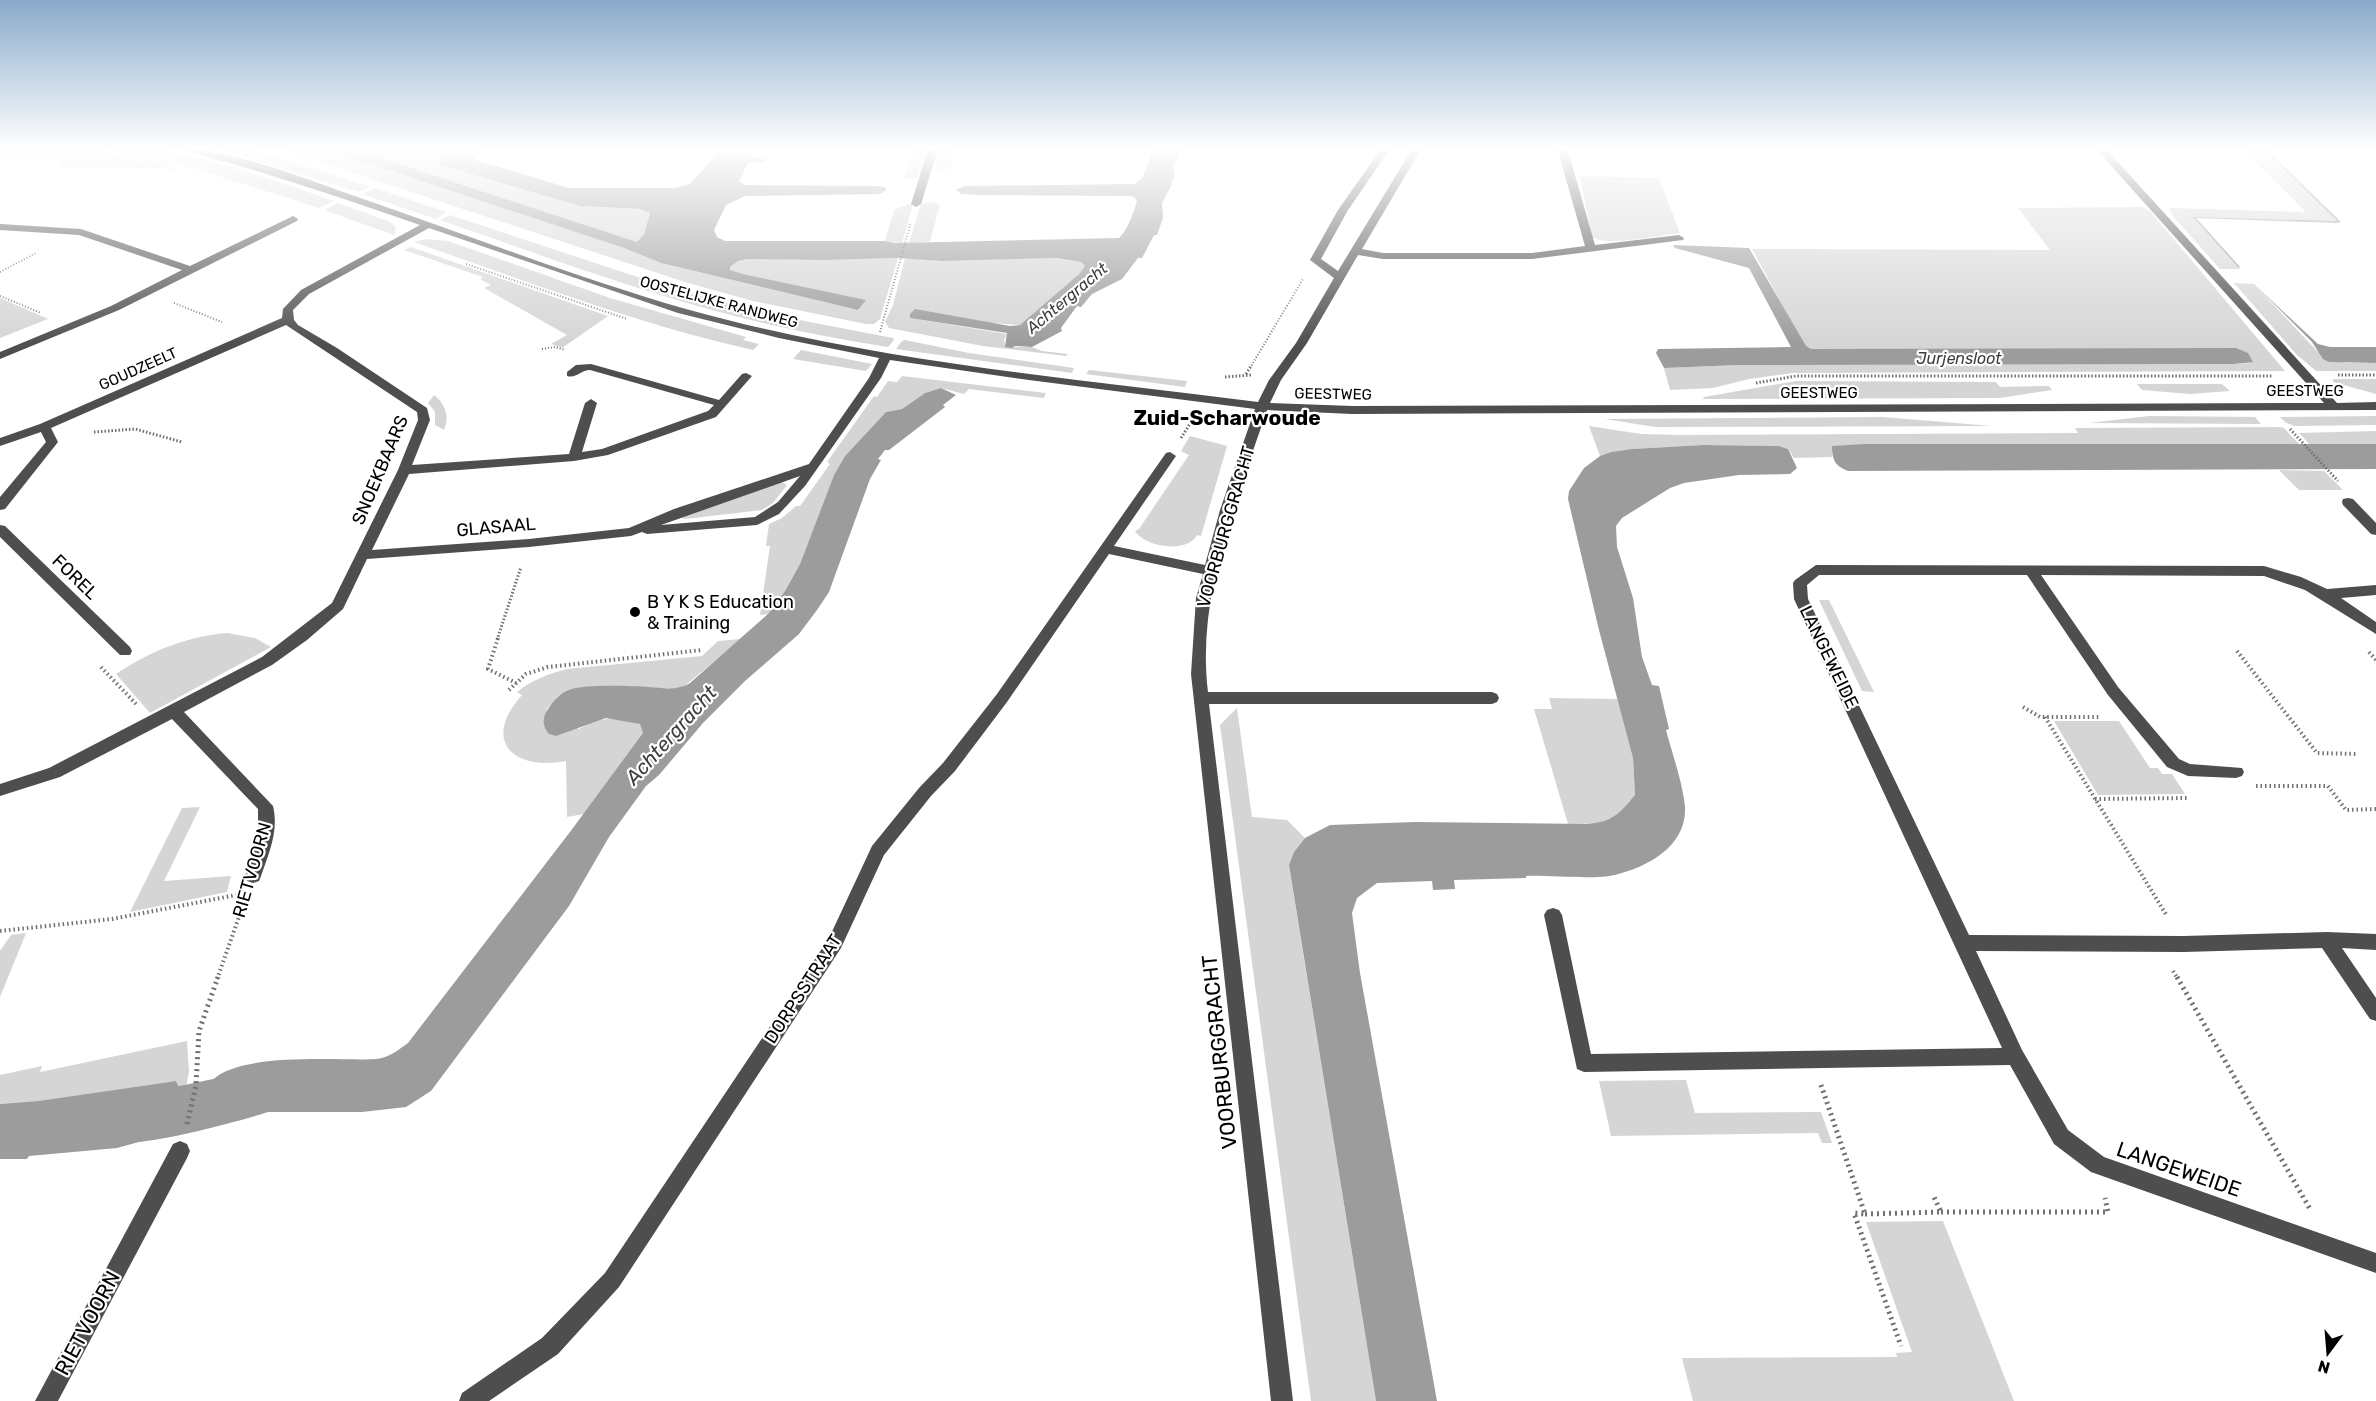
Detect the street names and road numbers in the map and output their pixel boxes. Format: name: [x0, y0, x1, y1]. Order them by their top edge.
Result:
street label: OOSTELIJKE RANDWEG: [638, 272, 800, 332]
street label: GOUDZEELT: [96, 344, 180, 394]
street label: GEESTWEG: [2266, 382, 2344, 400]
street label: GEESTWEG: [1294, 384, 1372, 404]
street label: GEESTWEG: [1780, 384, 1858, 402]
street label: SNOEKBAARS: [347, 412, 413, 528]
street label: VOORBURGGRACHT: [1192, 444, 1260, 610]
street label: GLASAAL: [455, 513, 537, 541]
street label: FOREL: [47, 550, 103, 604]
street label: LANGEWEIDE: [1795, 602, 1863, 712]
street label: RIETVOORN: [228, 820, 276, 920]
street label: DORPSSTRAAT: [760, 930, 846, 1048]
street label: VOORBURGGRACHT: [1196, 954, 1242, 1150]
street label: LANGEWEIDE: [2113, 1136, 2245, 1202]
street label: RIETVOORN: [49, 1267, 125, 1379]

